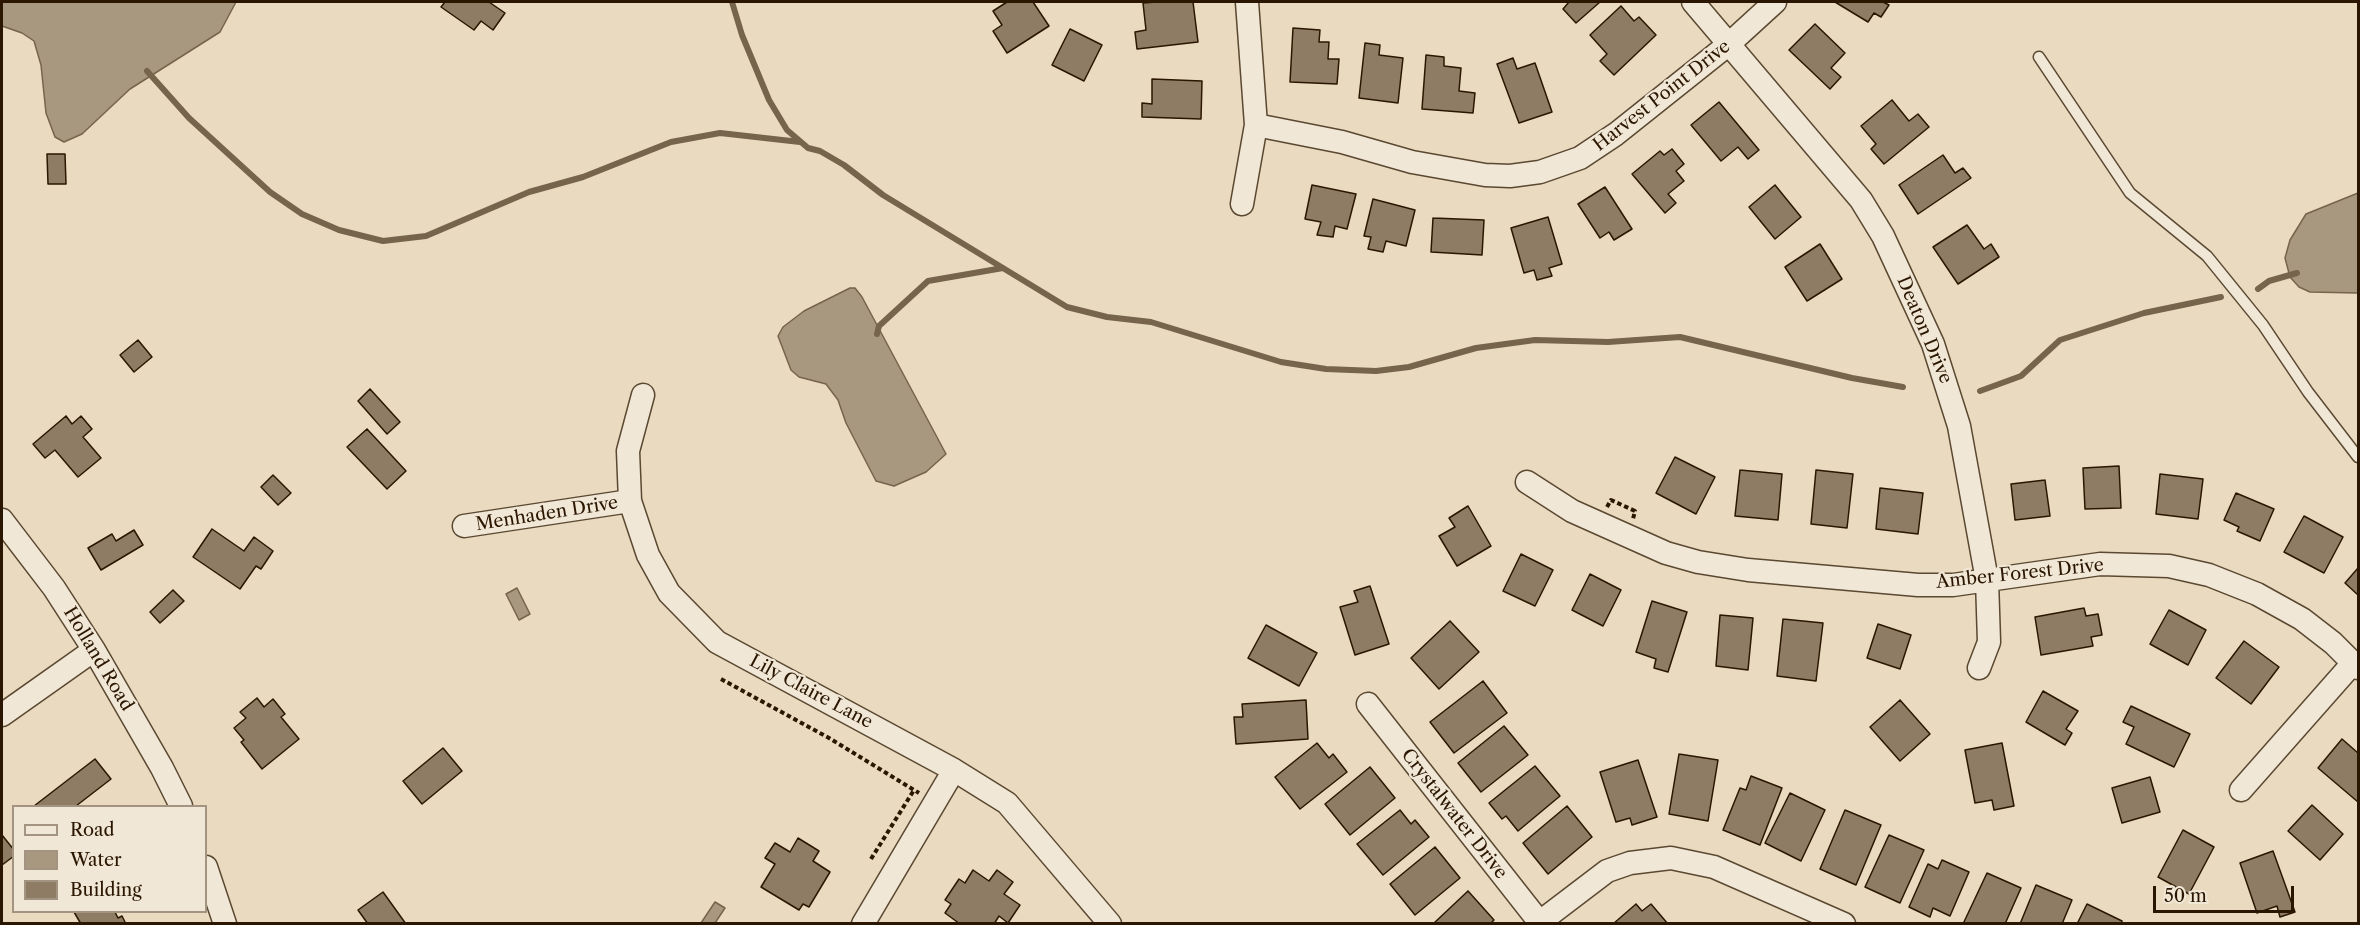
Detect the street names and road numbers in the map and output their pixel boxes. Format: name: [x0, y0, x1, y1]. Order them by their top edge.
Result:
street label: Harvest Point Drive: [1589, 36, 1735, 156]
street label: Deaton Drive: [1892, 273, 1956, 387]
street label: Menhaden Drive: [474, 492, 620, 536]
street label: Amber Forest Drive: [1935, 554, 2105, 594]
street label: Holland Road: [58, 603, 138, 715]
street label: Lily Claire Lane: [746, 650, 876, 734]
street label: Crystalwater Drive: [1396, 745, 1512, 883]

